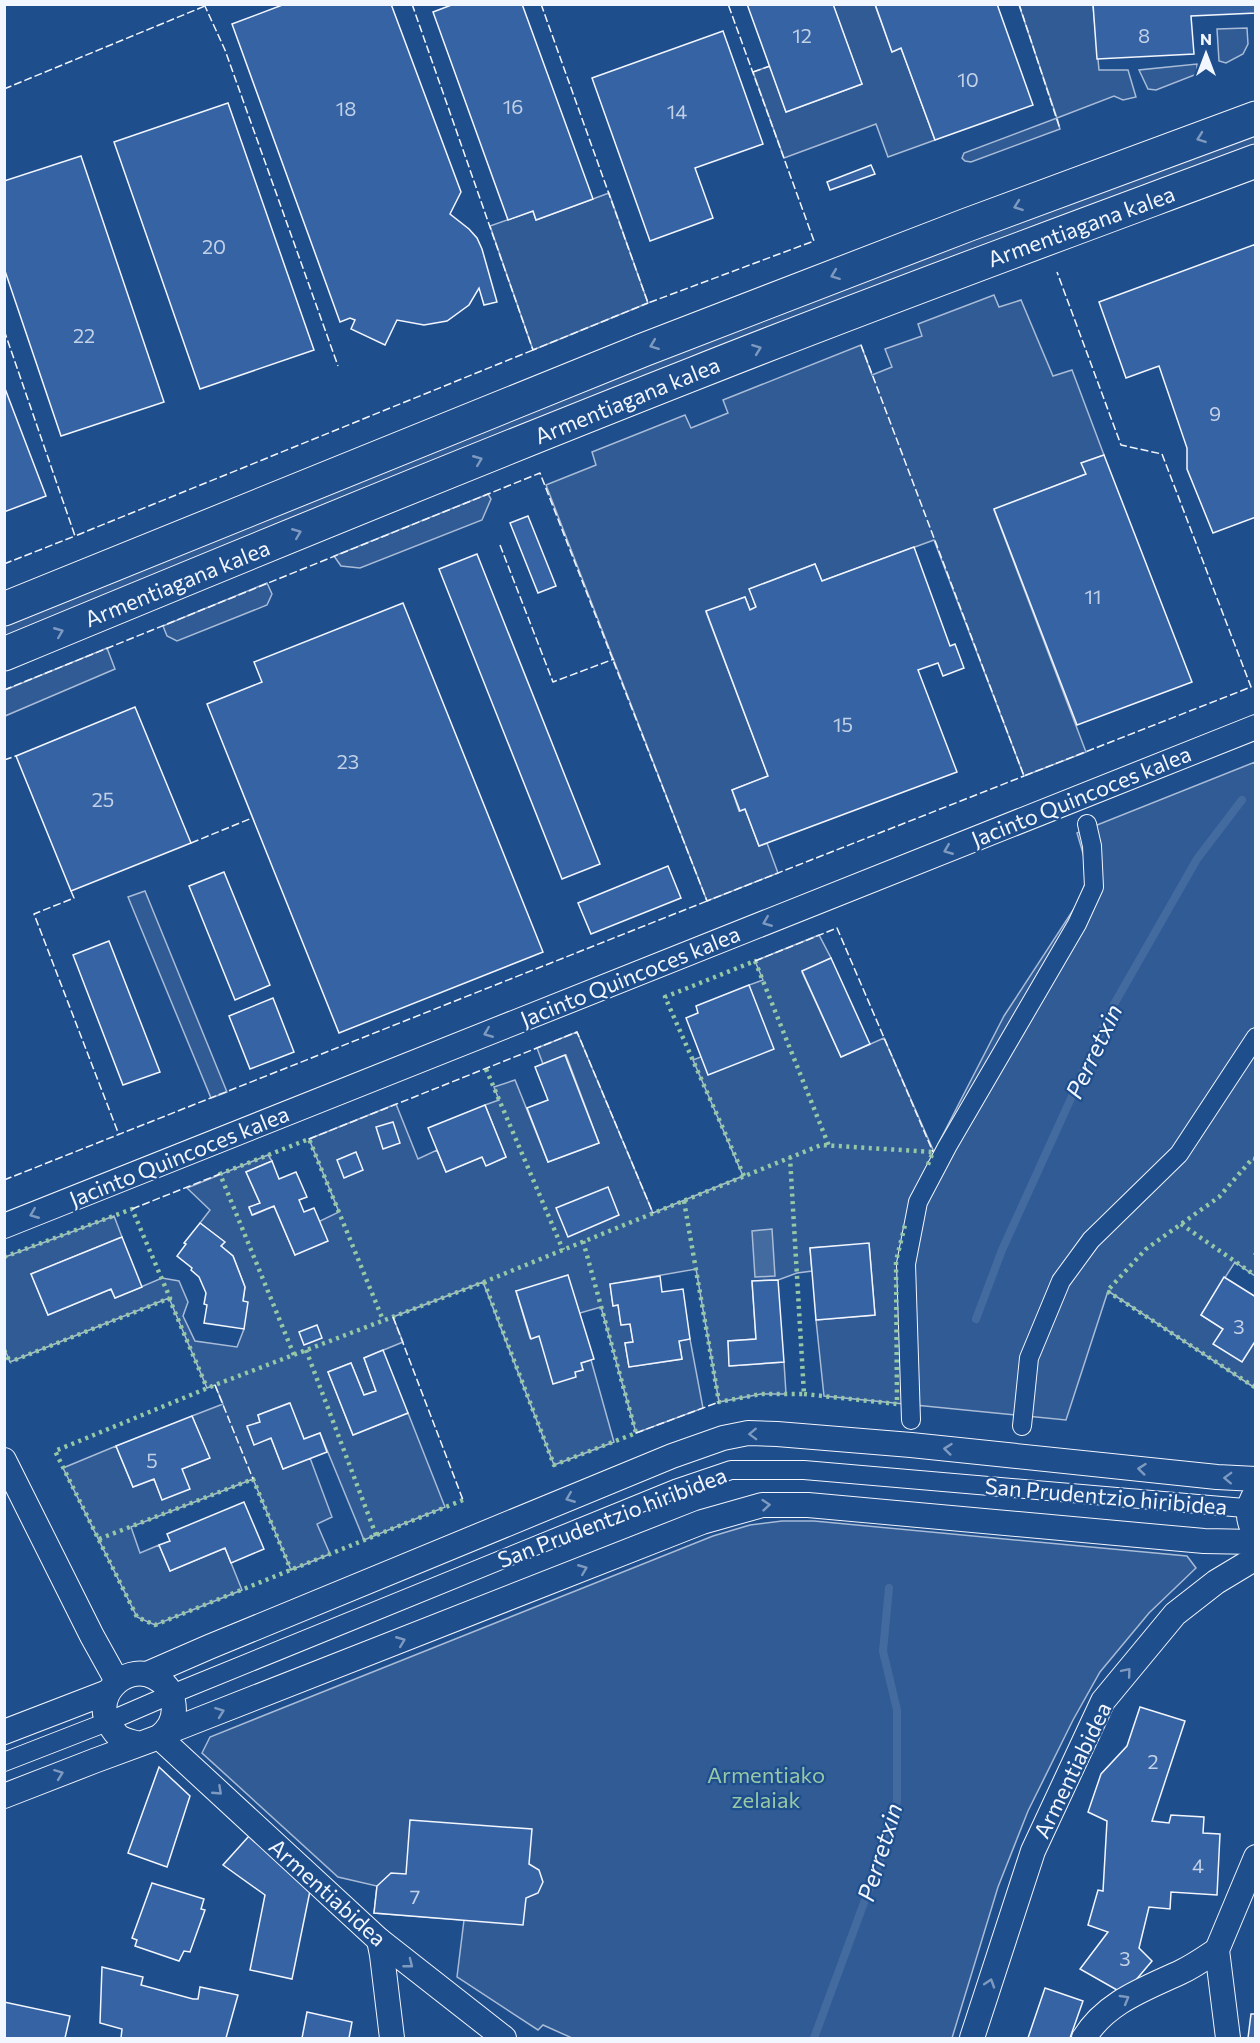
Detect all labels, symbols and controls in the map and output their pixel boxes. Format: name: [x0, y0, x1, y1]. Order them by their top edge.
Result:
house number: 12: [792, 23, 812, 47]
house number: 8: [1138, 23, 1150, 47]
north arrow: [1176, 24, 1236, 84]
text: N: [1200, 29, 1212, 48]
house number: 10: [957, 67, 979, 91]
house number: 16: [503, 94, 523, 118]
house number: 18: [336, 96, 356, 120]
house number: 14: [667, 99, 687, 123]
one-way arrow: [1196, 131, 1207, 143]
street label: Armentiagana kalea: [984, 180, 1178, 272]
one-way arrow: [1013, 198, 1024, 211]
house number: 20: [202, 234, 226, 258]
one-way arrow: [831, 268, 842, 280]
house number: 22: [73, 323, 95, 347]
one-way arrow: [649, 338, 659, 351]
one-way arrow: [750, 344, 761, 356]
street label: Armentiagana kalea: [530, 351, 724, 449]
house number: 9: [1209, 401, 1221, 425]
one-way arrow: [471, 455, 482, 467]
one-way arrow: [291, 528, 302, 540]
street label: Armentiagana kalea: [80, 534, 274, 632]
house number: 11: [1084, 584, 1102, 608]
one-way arrow: [52, 627, 63, 639]
house number: 15: [833, 712, 853, 736]
street label: Jacinto Quincoces kalea: [967, 740, 1195, 852]
house number: 23: [337, 749, 359, 773]
house number: 25: [92, 787, 114, 811]
one-way arrow: [943, 842, 953, 855]
one-way arrow: [762, 915, 773, 927]
street label: Jacinto Quincoces kalea: [516, 920, 744, 1032]
water label: Perretxin: [1058, 999, 1128, 1103]
one-way arrow: [483, 1026, 494, 1038]
street label: Jacinto Quincoces kalea: [65, 1100, 293, 1212]
one-way arrow: [29, 1207, 40, 1219]
house number: 3: [1233, 1314, 1245, 1338]
one-way arrow: [749, 1427, 758, 1440]
one-way arrow: [943, 1443, 952, 1456]
house number: 5: [146, 1448, 158, 1472]
street label: San Prudentzio hiribidea: [494, 1461, 730, 1573]
one-way arrow: [1137, 1463, 1146, 1476]
one-way arrow: [1223, 1471, 1232, 1484]
street label: San Prudentzio hiribidea: [984, 1472, 1228, 1520]
one-way arrow: [566, 1491, 577, 1503]
one-way arrow: [762, 1499, 771, 1512]
one-way arrow: [577, 1564, 588, 1576]
one-way arrow: [395, 1636, 406, 1648]
one-way arrow: [1120, 1668, 1131, 1679]
street label: Armentiabidea: [1027, 1698, 1117, 1842]
one-way arrow: [214, 1707, 225, 1719]
house number: 2: [1147, 1749, 1159, 1773]
park label: Armentiako zelaiak: [707, 1761, 825, 1813]
one-way arrow: [53, 1769, 64, 1781]
one-way arrow: [211, 1784, 222, 1795]
water label: Perretxin: [850, 1799, 908, 1905]
street label: Armentiabidea: [264, 1832, 392, 1952]
house number: 4: [1192, 1853, 1204, 1877]
house number: 7: [410, 1884, 420, 1908]
house number: 3: [1119, 1946, 1131, 1970]
one-way arrow: [403, 1956, 414, 1967]
one-way arrow: [983, 1978, 995, 1989]
one-way arrow: [1119, 1994, 1129, 2006]

